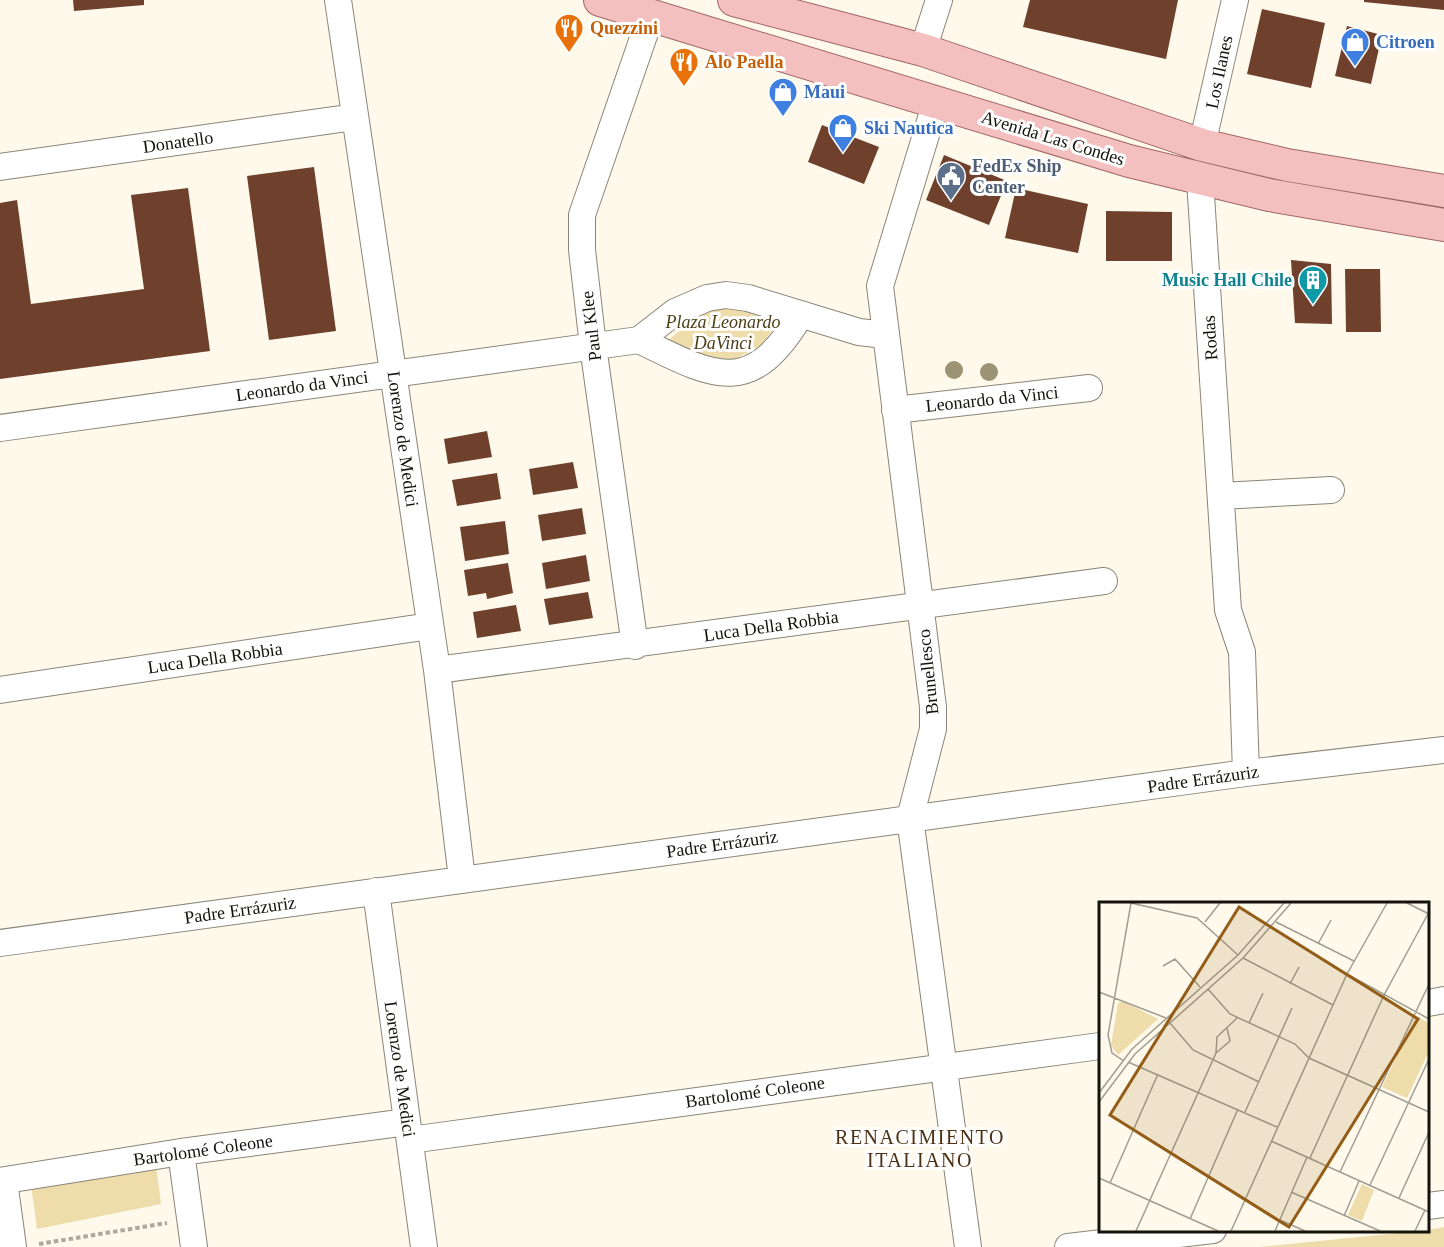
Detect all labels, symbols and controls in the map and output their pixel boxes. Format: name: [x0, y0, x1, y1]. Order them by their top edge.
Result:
restaurant icon: Quezzini: [553, 12, 585, 54]
place label: Quezzini: [590, 18, 658, 38]
shop icon: Citroen: [1339, 26, 1371, 68]
place label: Citroen: [1376, 32, 1435, 52]
street label: Los Ilanes: [1201, 33, 1237, 111]
restaurant icon: Alo Paella: [668, 46, 700, 88]
place label: Alo Paella: [705, 52, 784, 72]
shop icon: Maui: [767, 76, 799, 118]
place label: Maui: [804, 82, 845, 102]
street label: Avenida Las Condes: [979, 107, 1127, 169]
shop icon: Ski Nautica: [827, 112, 859, 154]
place label: Ski Nautica: [864, 118, 954, 138]
street label: Donatello: [141, 127, 215, 157]
place label: FedEx Ship Center: [972, 156, 1062, 197]
public building icon: FedEx Ship Center: [935, 160, 967, 202]
building icon: Music Hall Chile: [1297, 264, 1329, 306]
place label: Music Hall Chile: [1162, 270, 1292, 290]
street label: Paul Klee: [577, 290, 605, 362]
park label: Plaza Leonardo DaVinci: [665, 312, 780, 353]
street label: Rodas: [1198, 315, 1222, 361]
street label: Leonardo da Vinci: [234, 367, 370, 405]
street label: Lorenzo de Medici: [384, 370, 422, 508]
street label: Leonardo da Vinci: [925, 382, 1059, 416]
street label: Luca Della Robbia: [702, 607, 840, 645]
street label: Brunellesco: [914, 628, 942, 716]
street label: Luca Della Robbia: [146, 639, 284, 677]
street label: Padre Errázuriz: [1146, 761, 1260, 797]
street label: Padre Errázuriz: [665, 826, 779, 862]
street label: Padre Errázuriz: [183, 892, 297, 928]
inset map: [1099, 902, 1429, 1232]
street label: Lorenzo de Medici: [381, 1000, 419, 1138]
street label: Bartolomé Coleone: [684, 1072, 826, 1112]
district label: RENACIMIENTO ITALIANO: [835, 1126, 1005, 1171]
street label: Bartolomé Coleone: [132, 1130, 274, 1170]

